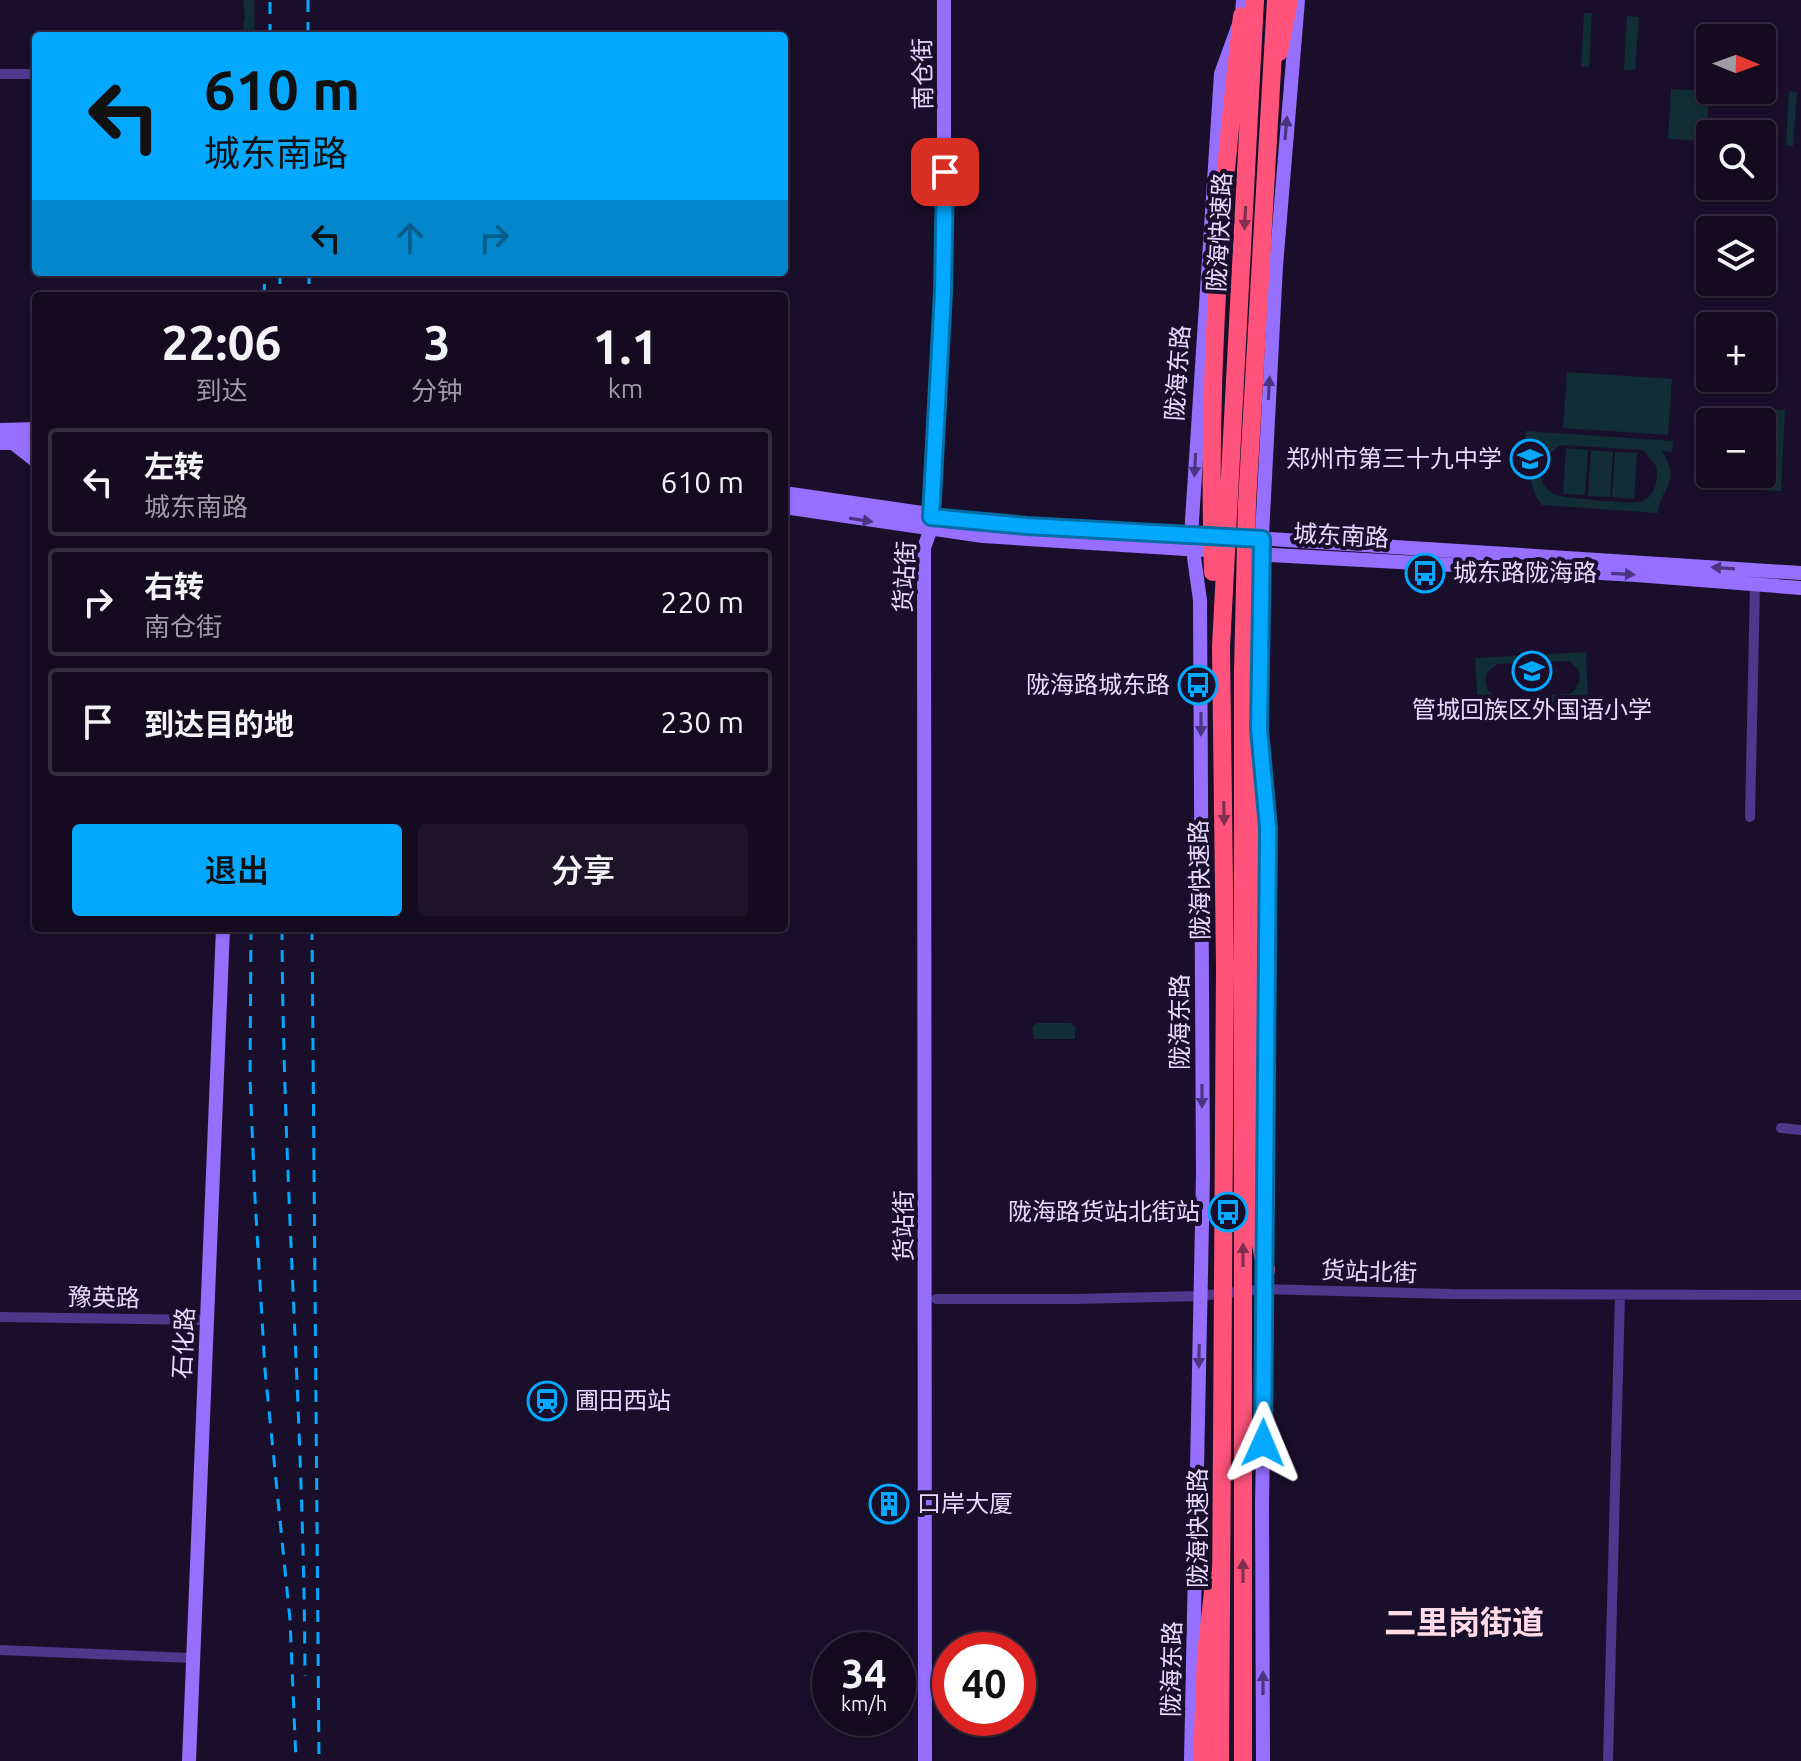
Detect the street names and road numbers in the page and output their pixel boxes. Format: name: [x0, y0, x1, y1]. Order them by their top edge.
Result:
street label: 南仓街: [908, 38, 937, 110]
street label: 陇海快速路: [1203, 171, 1236, 293]
street label: 陇海东路: [1161, 324, 1194, 422]
street label: 城东南路: [1292, 520, 1390, 551]
street label: 货站街: [889, 540, 920, 614]
street label: 陇海快速路: [1185, 820, 1214, 940]
street label: 陇海东路: [1166, 974, 1193, 1070]
street label: 货站街: [890, 1190, 917, 1262]
street label: 货站北街: [1321, 1256, 1417, 1287]
street label: 豫英路: [68, 1283, 140, 1312]
street label: 石化路: [168, 1306, 199, 1380]
street label: 陇海快速路: [1184, 1468, 1211, 1588]
street label: 陇海东路: [1157, 1621, 1186, 1717]

